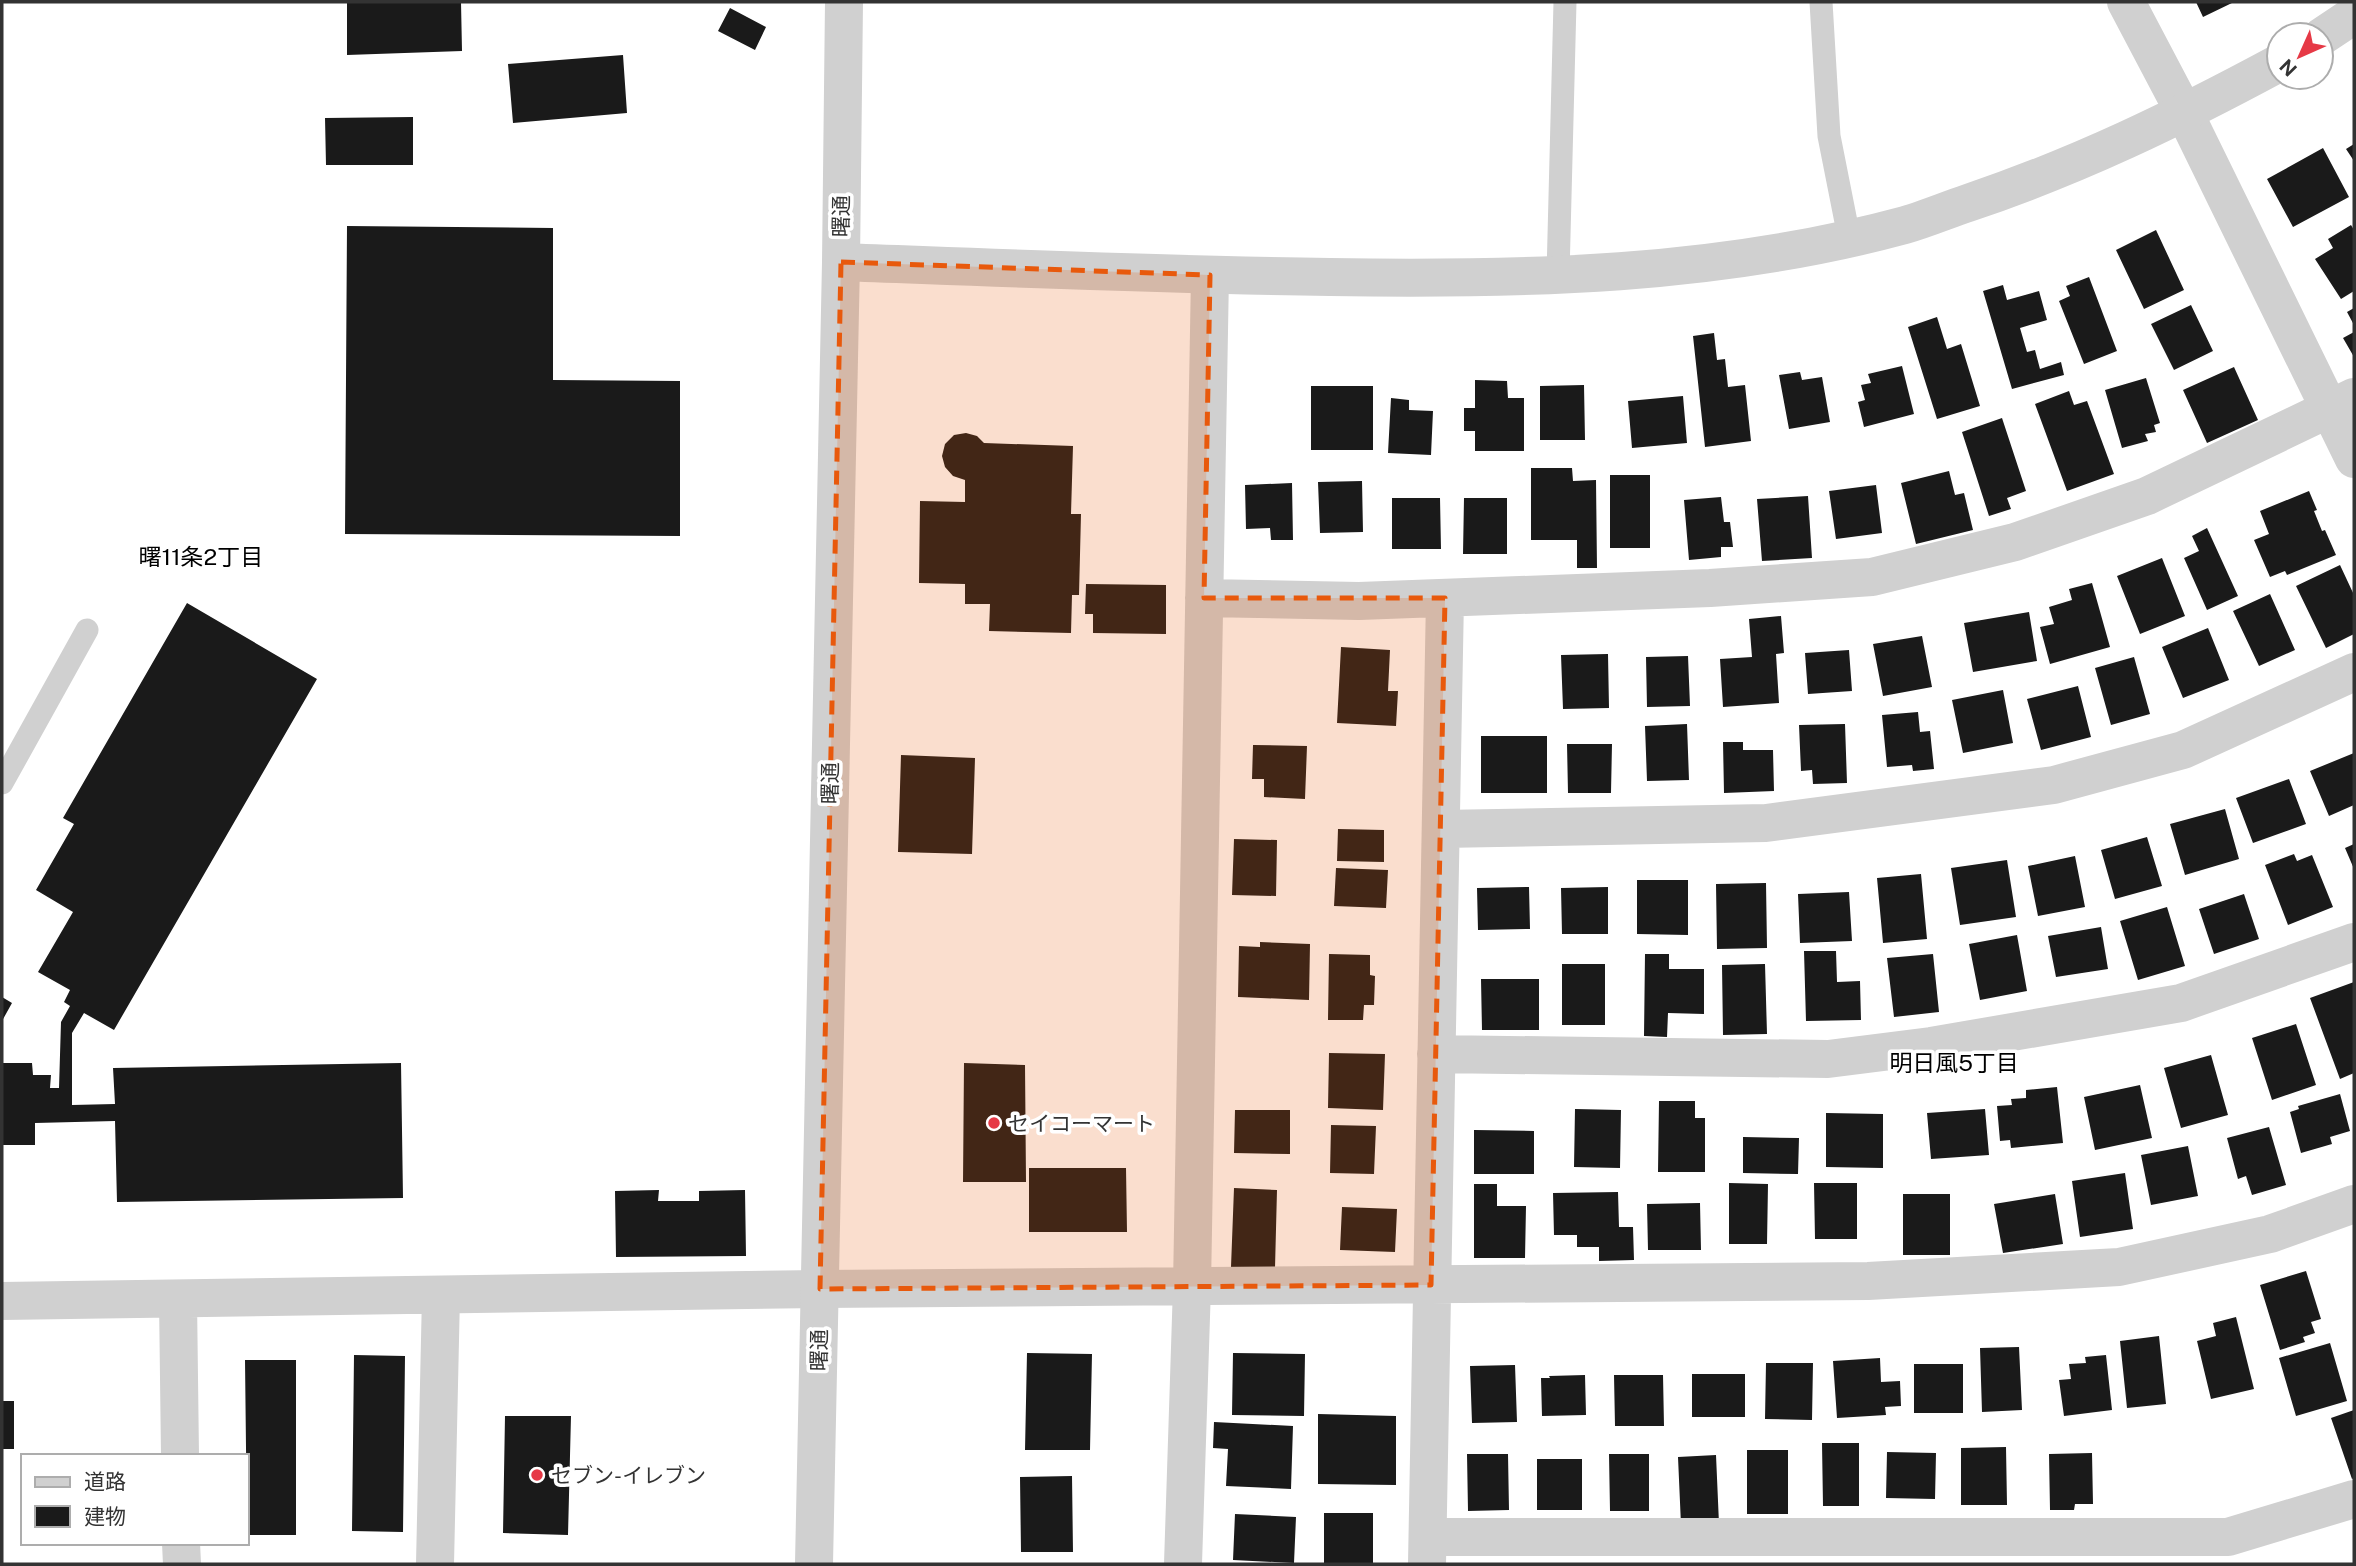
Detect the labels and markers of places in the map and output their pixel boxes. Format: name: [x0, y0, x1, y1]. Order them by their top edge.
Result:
place label: セイコーマート: [1008, 1111, 1155, 1136]
marker: セイコーマート: [986, 1115, 1002, 1131]
place label: セブン-イレブン: [551, 1463, 706, 1488]
marker: セブン-イレブン: [529, 1467, 545, 1483]

